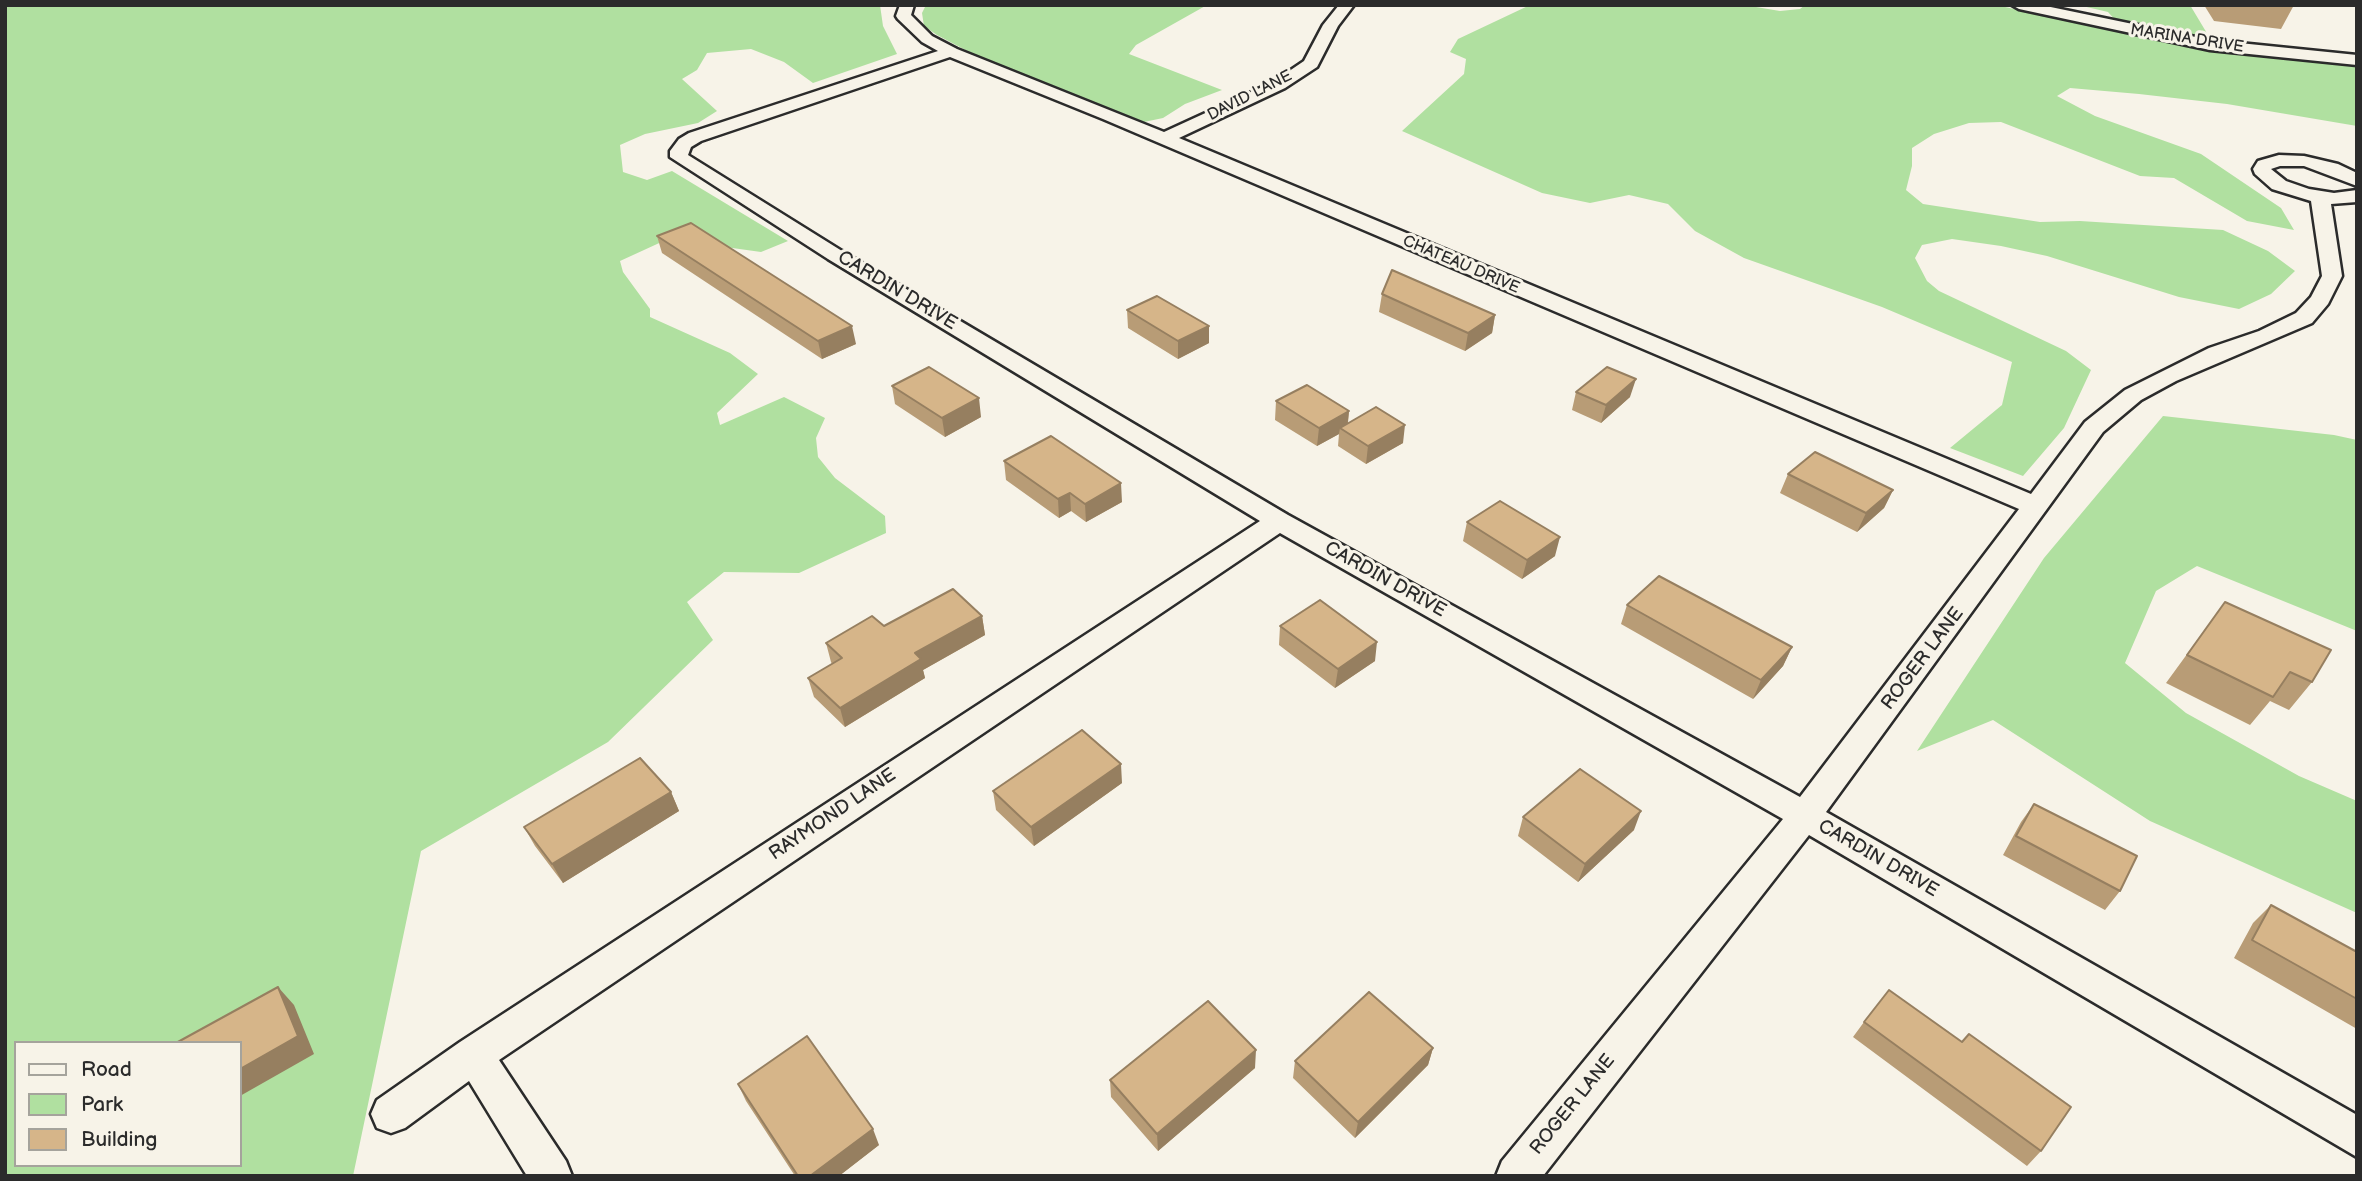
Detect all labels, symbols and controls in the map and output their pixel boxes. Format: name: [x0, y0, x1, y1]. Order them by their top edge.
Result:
street label: MARINA DRIVE: [2129, 21, 2245, 57]
street label: DAVID LANE: [1205, 67, 1295, 125]
street label: CHATEAU DRIVE: [1400, 232, 1522, 298]
street label: CARDIN DRIVE: [833, 246, 961, 336]
street label: CARDIN DRIVE: [1320, 537, 1450, 623]
street label: ROGER LANE: [1877, 603, 1969, 715]
street label: RAYMOND LANE: [765, 764, 901, 866]
street label: CARDIN DRIVE: [1814, 815, 1942, 903]
legend: [14, 1041, 242, 1167]
street label: ROGER LANE: [1526, 1050, 1620, 1160]
text: Road: [81, 1057, 132, 1082]
text: Park: [81, 1092, 123, 1117]
text: Building: [81, 1127, 157, 1152]

